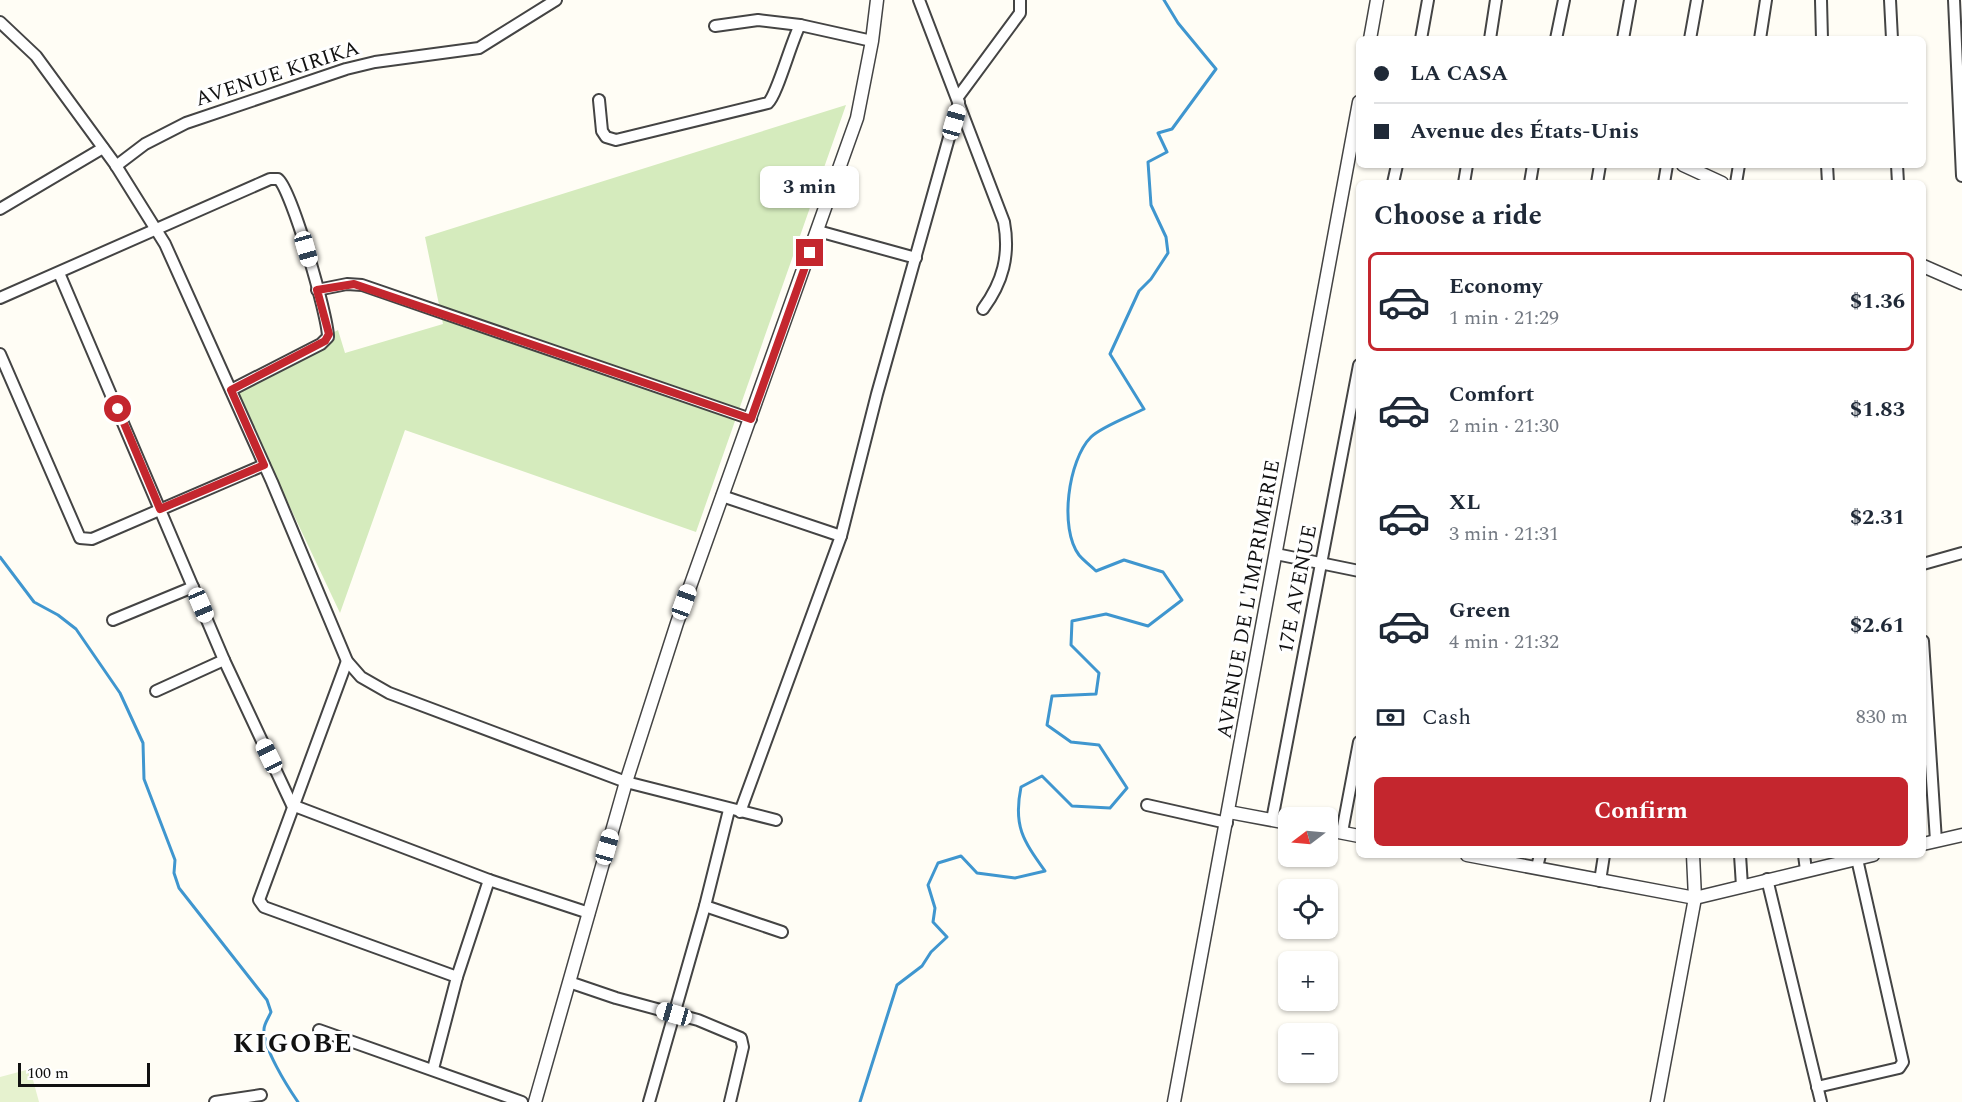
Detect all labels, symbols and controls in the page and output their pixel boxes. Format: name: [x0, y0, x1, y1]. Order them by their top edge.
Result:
street label: AVENUE KIRIKA: [191, 32, 364, 116]
text: LA CASA: [1410, 57, 1508, 90]
car: [940, 102, 968, 142]
text: Avenue des États-Unis: [1410, 115, 1639, 148]
callout: 3 min: [760, 166, 860, 208]
text: 3 min: [783, 172, 836, 202]
text: Choose a ride: [1374, 195, 1542, 237]
car: [292, 229, 320, 269]
route end: [796, 239, 823, 266]
text: Economy: [1449, 270, 1542, 303]
icon: car: [1377, 275, 1431, 329]
text: $1.36: [1850, 285, 1905, 318]
text: 1 min · 21:29: [1449, 303, 1559, 333]
text: Comfort: [1449, 378, 1534, 411]
icon: car: [1377, 383, 1431, 437]
text: $1.83: [1850, 393, 1905, 426]
route start: [104, 395, 131, 422]
text: 2 min · 21:30: [1449, 411, 1559, 441]
street label: AVENUE DE L'IMPRIMERIE: [1209, 457, 1289, 741]
text: XL: [1449, 486, 1480, 519]
icon: car: [1377, 491, 1431, 545]
text: $2.31: [1850, 501, 1905, 534]
text: 3 min · 21:31: [1449, 519, 1559, 549]
street label: 17E AVENUE: [1270, 522, 1326, 656]
car: [669, 582, 699, 622]
car: [186, 585, 216, 625]
text: Green: [1449, 594, 1511, 627]
icon: car: [1377, 599, 1431, 653]
text: $2.61: [1850, 609, 1905, 642]
text: 4 min · 21:32: [1449, 627, 1559, 657]
icon: cash: [1374, 701, 1407, 734]
text: Cash: [1422, 701, 1471, 734]
text: 830 m: [1856, 702, 1908, 732]
car: [253, 736, 285, 776]
button: Confirm: [1374, 777, 1908, 846]
north arrow: [1278, 807, 1338, 867]
map controls: [1278, 807, 1338, 1083]
car: [593, 827, 621, 867]
button: locate: [1278, 879, 1338, 939]
button: +: [1278, 951, 1338, 1011]
car: [654, 1000, 694, 1028]
district label: KIGOBE: [233, 1023, 353, 1065]
button: −: [1278, 1023, 1338, 1083]
scale bar: [18, 1060, 150, 1088]
text: 100 m: [27, 1061, 69, 1085]

